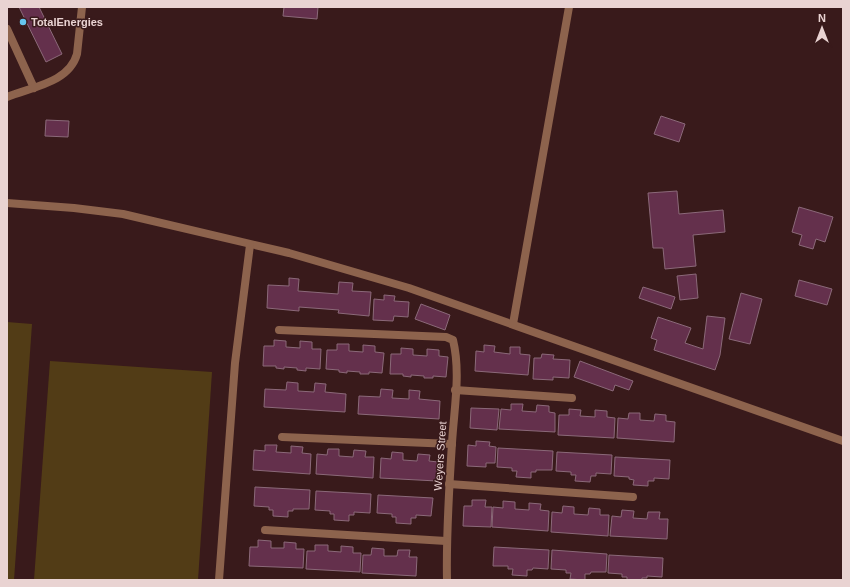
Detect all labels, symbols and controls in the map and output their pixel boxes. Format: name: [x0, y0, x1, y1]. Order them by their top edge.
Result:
north arrow: [802, 8, 842, 48]
text: N: [818, 12, 826, 24]
place label: TotalEnergies: [31, 16, 103, 28]
marker: TotalEnergies: [18, 17, 28, 27]
street label: Weyers Street: [432, 421, 448, 491]

